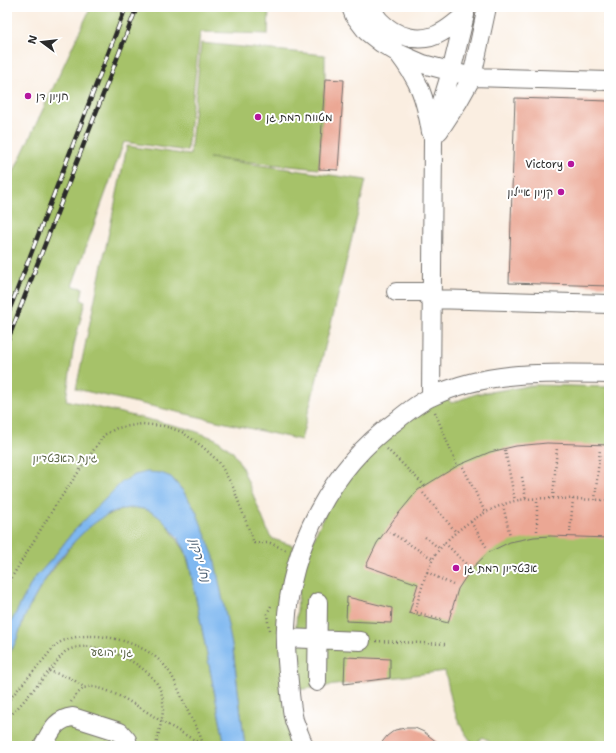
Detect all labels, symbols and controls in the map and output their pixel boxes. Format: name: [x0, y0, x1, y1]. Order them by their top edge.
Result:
north arrow: [22, 22, 62, 62]
text: N: [24, 33, 41, 46]
place label: חניון דן: [36, 89, 69, 104]
marker: חניון דן: [23, 91, 33, 101]
place label: מטווח רמת גן: [266, 110, 332, 125]
marker: מטווח רמת גן: [253, 112, 263, 122]
place label: Victory: [525, 157, 563, 172]
marker: Victory: [566, 159, 576, 169]
place label: קניון איילון: [507, 185, 553, 200]
marker: קניון איילון: [556, 187, 566, 197]
park label: גינת האצטדיון: [32, 451, 98, 466]
water label: נחל ירקון: [186, 536, 214, 585]
place label: אצטדיון רמת גן: [464, 561, 537, 576]
marker: אצטדיון רמת גן: [451, 563, 461, 573]
park label: גני יהושע: [91, 645, 133, 660]

